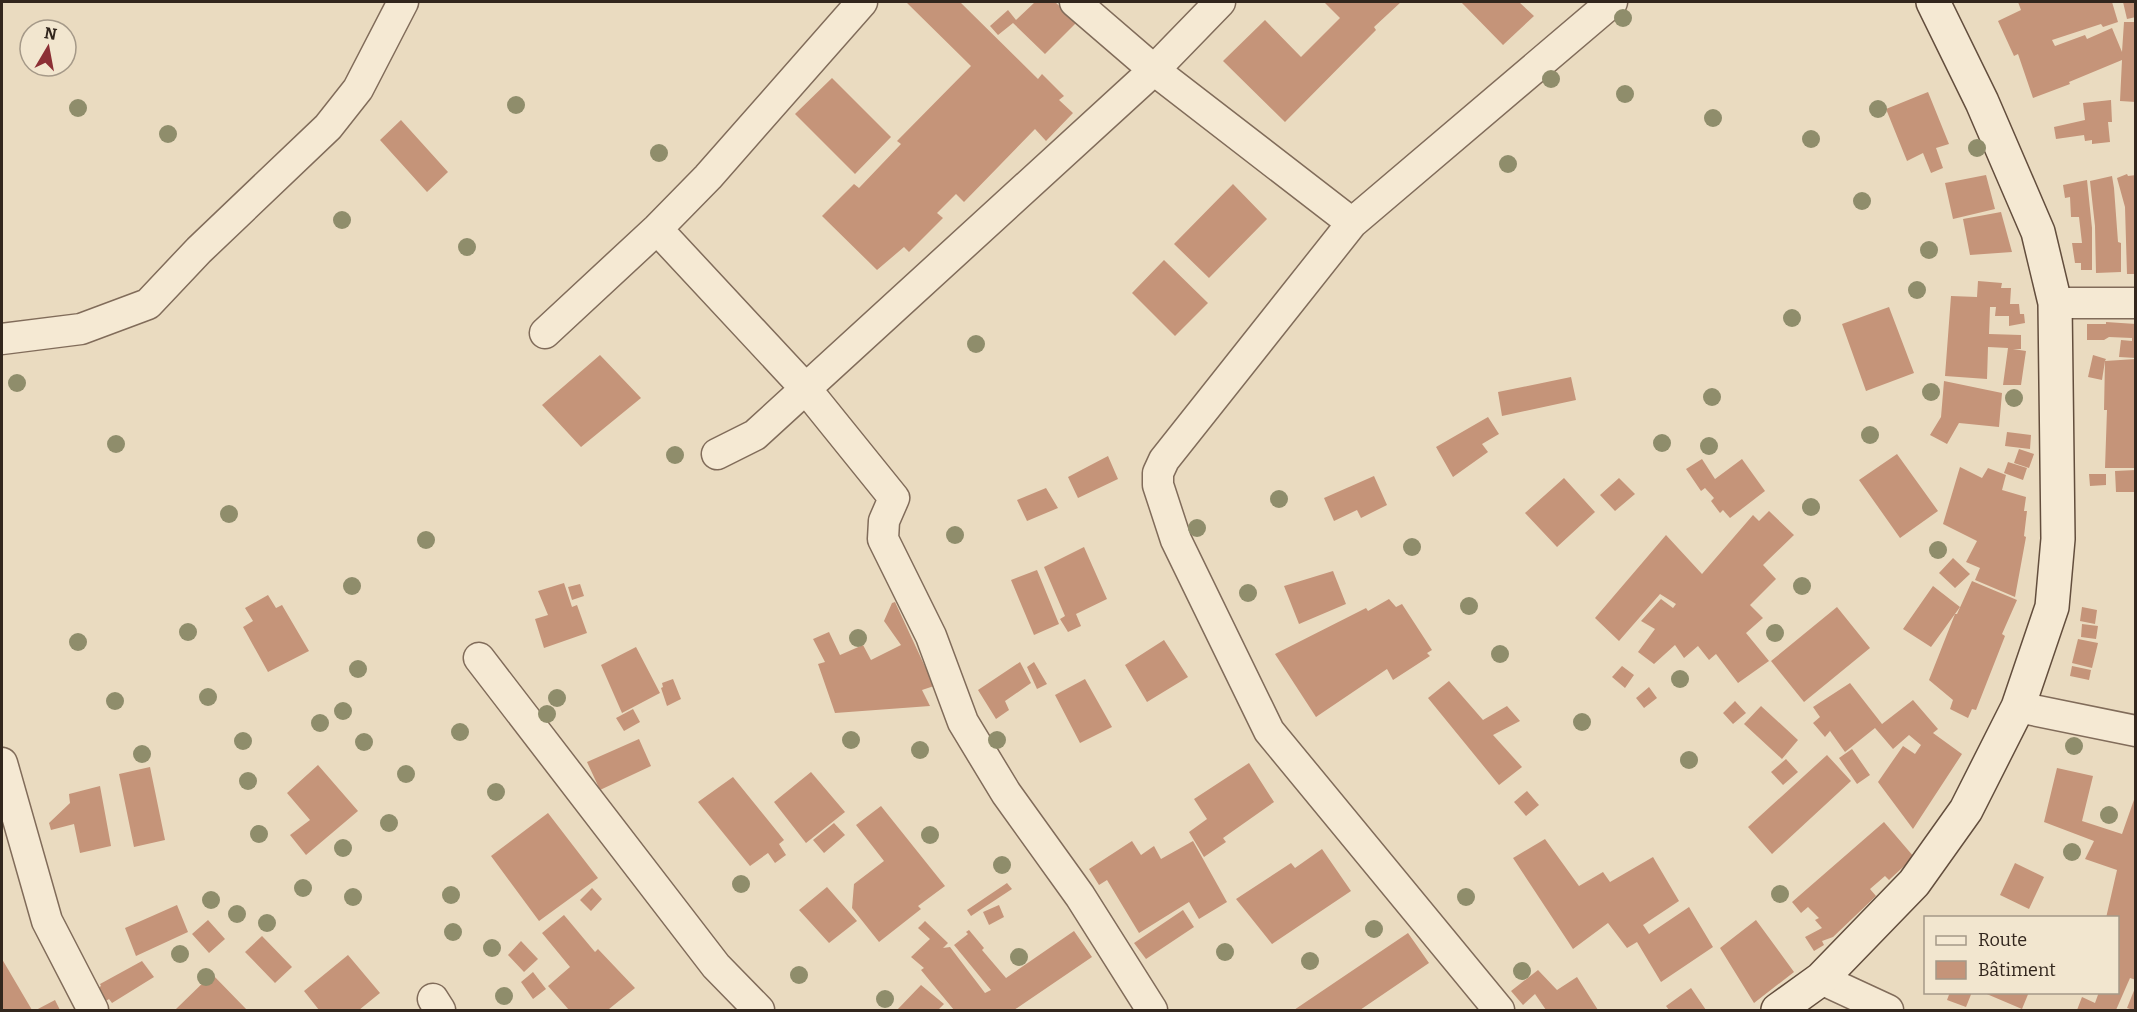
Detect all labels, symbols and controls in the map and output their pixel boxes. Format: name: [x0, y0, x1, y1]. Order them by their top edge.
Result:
north arrow: [18, 18, 78, 78]
text: N: [43, 23, 58, 44]
legend: [1924, 916, 2119, 994]
text: Route: [1978, 929, 2027, 951]
text: Bâtiment: [1978, 959, 2056, 981]

